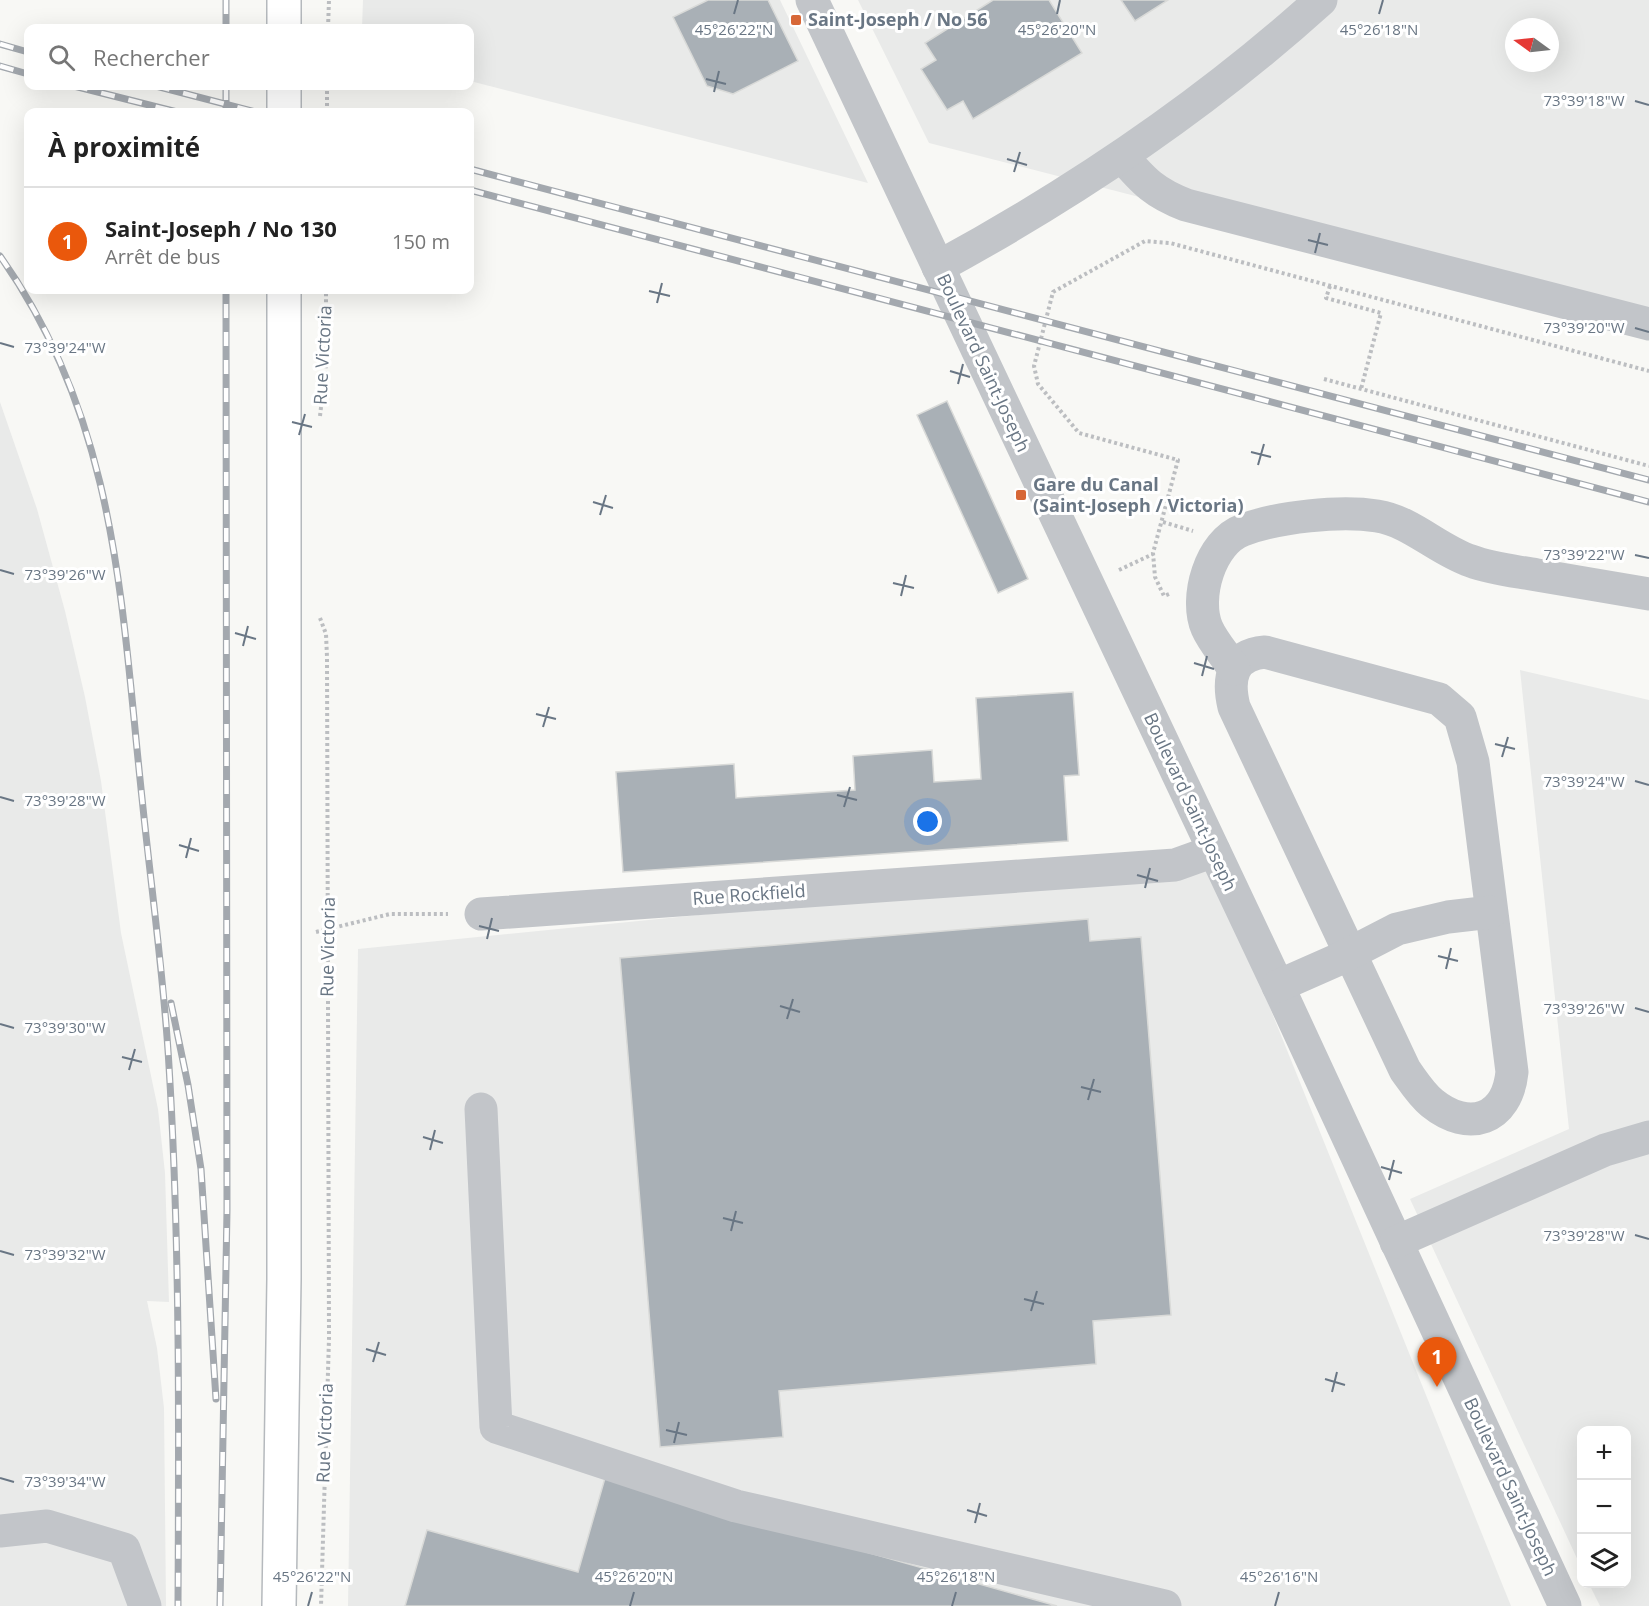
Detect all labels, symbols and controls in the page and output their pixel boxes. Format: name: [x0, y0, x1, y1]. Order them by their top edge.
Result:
place label: Saint-Joseph / No 56: [808, 7, 987, 31]
marker: Saint-Joseph / No 56: [789, 13, 803, 27]
north arrow: [1505, 18, 1559, 72]
text: 45°26'22"N: [695, 19, 773, 39]
text: 45°26'20"N: [1018, 19, 1096, 39]
text: 45°26'18"N: [1340, 19, 1418, 39]
search box: [24, 24, 474, 90]
icon: search: [45, 41, 78, 74]
text: Rechercher: [93, 42, 210, 72]
text: 73°39'18"W: [1544, 90, 1625, 110]
text: À proximité: [48, 129, 200, 165]
text: Saint-Joseph / No 130: [105, 213, 337, 243]
text: 1: [62, 228, 73, 255]
text: 150 m: [392, 228, 450, 255]
text: Arrêt de bus: [105, 243, 220, 270]
street label: Boulevard Saint-Joseph: [932, 269, 1036, 456]
street label: Rue Victoria: [307, 304, 337, 405]
text: 73°39'20"W: [1544, 317, 1625, 337]
text: 73°39'24"W: [25, 337, 106, 357]
place label: Gare du Canal (Saint-Joseph / Victoria): [1033, 472, 1244, 517]
marker: Gare du Canal (Saint-Joseph / Victoria): [1014, 488, 1028, 502]
text: 73°39'22"W: [1544, 544, 1625, 564]
text: 73°39'26"W: [25, 564, 106, 584]
street label: Boulevard Saint-Joseph: [1139, 708, 1243, 895]
text: 73°39'24"W: [1544, 771, 1625, 791]
text: 73°39'28"W: [25, 790, 106, 810]
your location: [913, 807, 942, 836]
street label: Rue Rockfield: [692, 878, 806, 910]
street label: Rue Victoria: [314, 897, 340, 997]
text: 73°39'26"W: [1544, 998, 1625, 1018]
text: 73°39'30"W: [25, 1017, 106, 1037]
text: 73°39'28"W: [1544, 1225, 1625, 1245]
text: 73°39'32"W: [25, 1244, 106, 1264]
pin: 1: [1418, 1338, 1456, 1387]
street label: Rue Victoria: [310, 1383, 338, 1483]
street label: Boulevard Saint-Joseph: [1459, 1393, 1563, 1580]
map controls: [1577, 1426, 1631, 1588]
button: +: [1577, 1426, 1631, 1480]
text: 73°39'34"W: [25, 1471, 106, 1491]
button: −: [1577, 1480, 1631, 1534]
button: layers: [1577, 1534, 1631, 1588]
text: 45°26'22"N: [273, 1566, 351, 1586]
text: 45°26'20"N: [595, 1566, 673, 1586]
text: 45°26'18"N: [917, 1566, 995, 1586]
text: 45°26'16"N: [1240, 1566, 1318, 1586]

